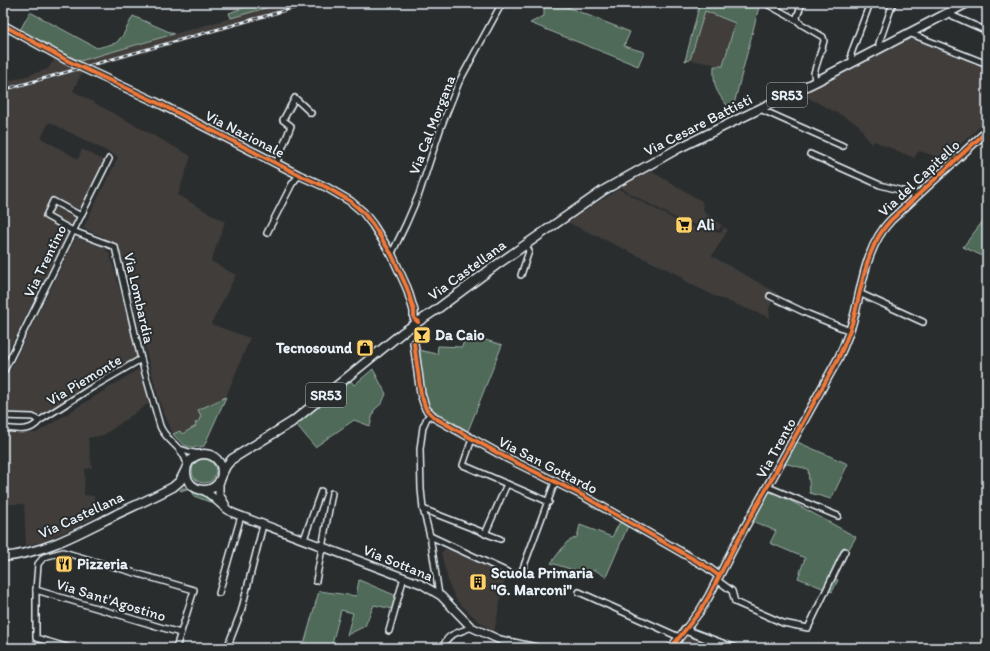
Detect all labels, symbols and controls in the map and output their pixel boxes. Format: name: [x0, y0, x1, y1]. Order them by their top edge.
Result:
street label: Via Cal Morgana: [405, 73, 459, 177]
road number: SR53: [767, 83, 807, 107]
street label: Via Cesare Battisti: [641, 90, 755, 160]
street label: Via Nazionale: [202, 106, 288, 162]
street label: Via del Capitello: [875, 136, 963, 220]
supermarket icon: Alì: [674, 215, 694, 235]
place label: Alì: [696, 216, 715, 234]
street label: Via Trentino: [20, 222, 70, 300]
street label: Via Castellana: [425, 236, 510, 304]
street label: Via Lombardia: [120, 251, 158, 345]
bar icon: Da Caio: [412, 325, 432, 345]
place label: Da Caio: [435, 326, 485, 344]
shop icon: Tecnosound: [355, 338, 375, 358]
place label: Tecnosound: [275, 339, 353, 357]
street label: Via Piemonte: [43, 351, 125, 409]
road number: SR53: [306, 383, 346, 407]
street label: Via Trento: [752, 415, 800, 481]
street label: Via San Gottardo: [495, 432, 601, 498]
street label: Via Castellana: [36, 487, 127, 543]
street label: Via Sottana: [360, 541, 436, 585]
restaurant icon: Pizzeria: [54, 554, 74, 574]
place label: Pizzeria: [77, 555, 128, 573]
place label: Scuola Primaria "G. Marconi": [491, 564, 594, 599]
building icon: Scuola Primaria "G. Marconi": [468, 572, 488, 592]
street label: Via Sant'Agostino: [54, 575, 168, 625]

